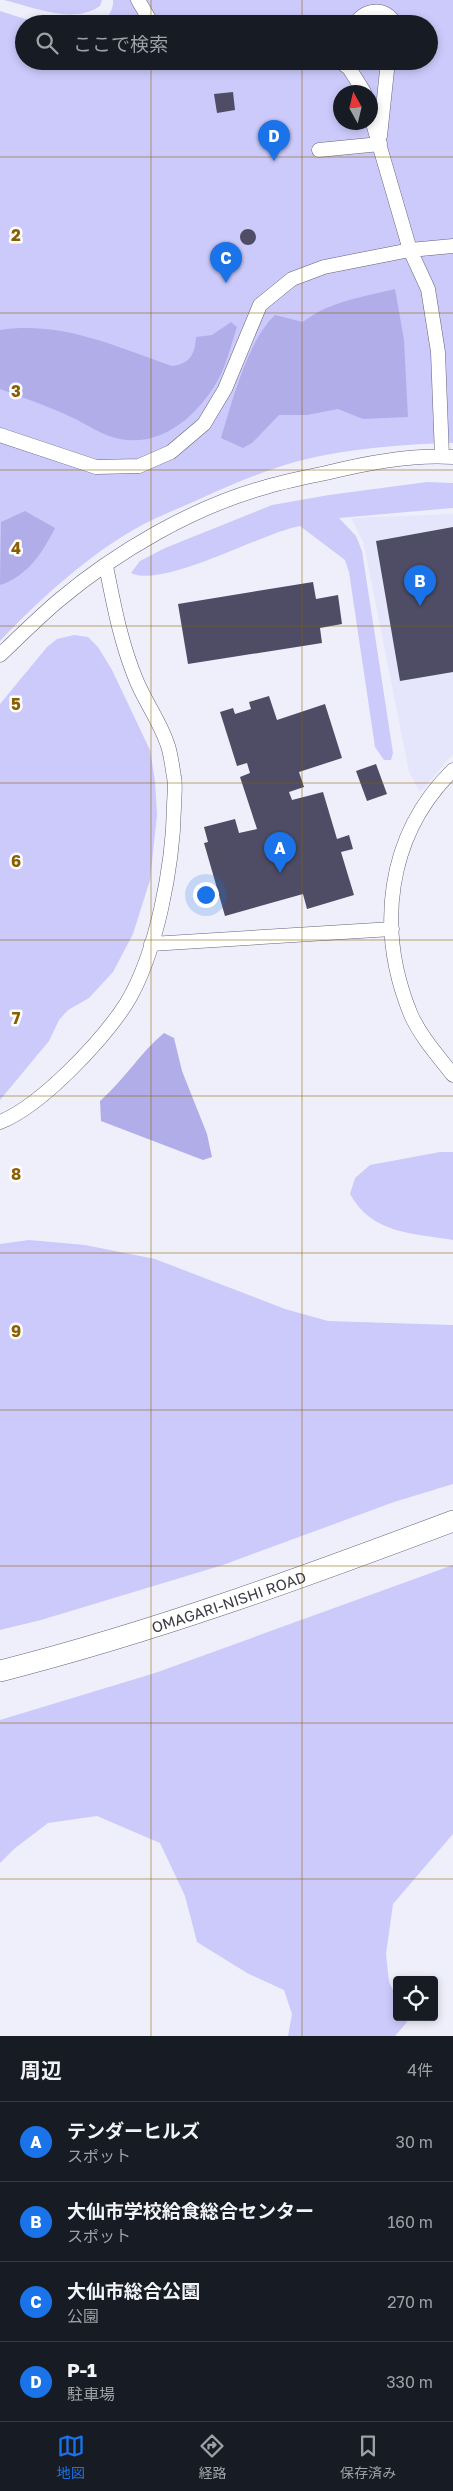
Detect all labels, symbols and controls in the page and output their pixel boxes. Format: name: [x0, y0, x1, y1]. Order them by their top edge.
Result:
search box: [15, 15, 438, 70]
icon: search: [33, 29, 61, 57]
text: ここで検索: [73, 32, 168, 55]
north arrow: [333, 85, 378, 130]
pin: D: [258, 120, 290, 161]
text: 2: [11, 225, 21, 245]
pin: C: [210, 242, 242, 283]
text: 3: [11, 381, 21, 401]
text: 4: [11, 538, 21, 558]
pin: B: [404, 565, 436, 606]
text: 5: [11, 694, 21, 714]
pin: A: [264, 832, 296, 873]
text: 6: [11, 851, 21, 871]
your location: [193, 882, 219, 908]
text: 7: [12, 1008, 21, 1028]
text: 8: [11, 1164, 21, 1184]
text: 9: [11, 1321, 21, 1341]
street label: OMAGARI-NISHI ROAD: [149, 1567, 308, 1636]
map controls: [393, 1976, 438, 2021]
button: locate: [393, 1976, 438, 2021]
text: 周辺: [20, 2057, 62, 2083]
text: 4件: [407, 2060, 433, 2080]
text: テンダーヒルズ: [67, 2119, 200, 2142]
text: A: [30, 2132, 42, 2152]
text: 30 m: [396, 2132, 433, 2152]
text: スポット: [67, 2146, 131, 2166]
text: 大仙市学校給食総合センター: [67, 2199, 314, 2222]
text: B: [30, 2212, 42, 2232]
text: 160 m: [387, 2212, 433, 2232]
text: スポット: [67, 2226, 131, 2246]
text: 大仙市総合公園: [67, 2279, 200, 2302]
text: C: [30, 2292, 42, 2312]
text: 270 m: [387, 2292, 433, 2312]
text: 公園: [67, 2306, 99, 2326]
text: P-1: [67, 2358, 97, 2381]
text: D: [30, 2372, 42, 2392]
text: 330 m: [386, 2372, 433, 2392]
text: 駐車場: [67, 2384, 115, 2404]
tab: 地図: [57, 2432, 85, 2482]
tab: 経路: [198, 2432, 226, 2482]
tab: 保存済み: [340, 2432, 396, 2482]

